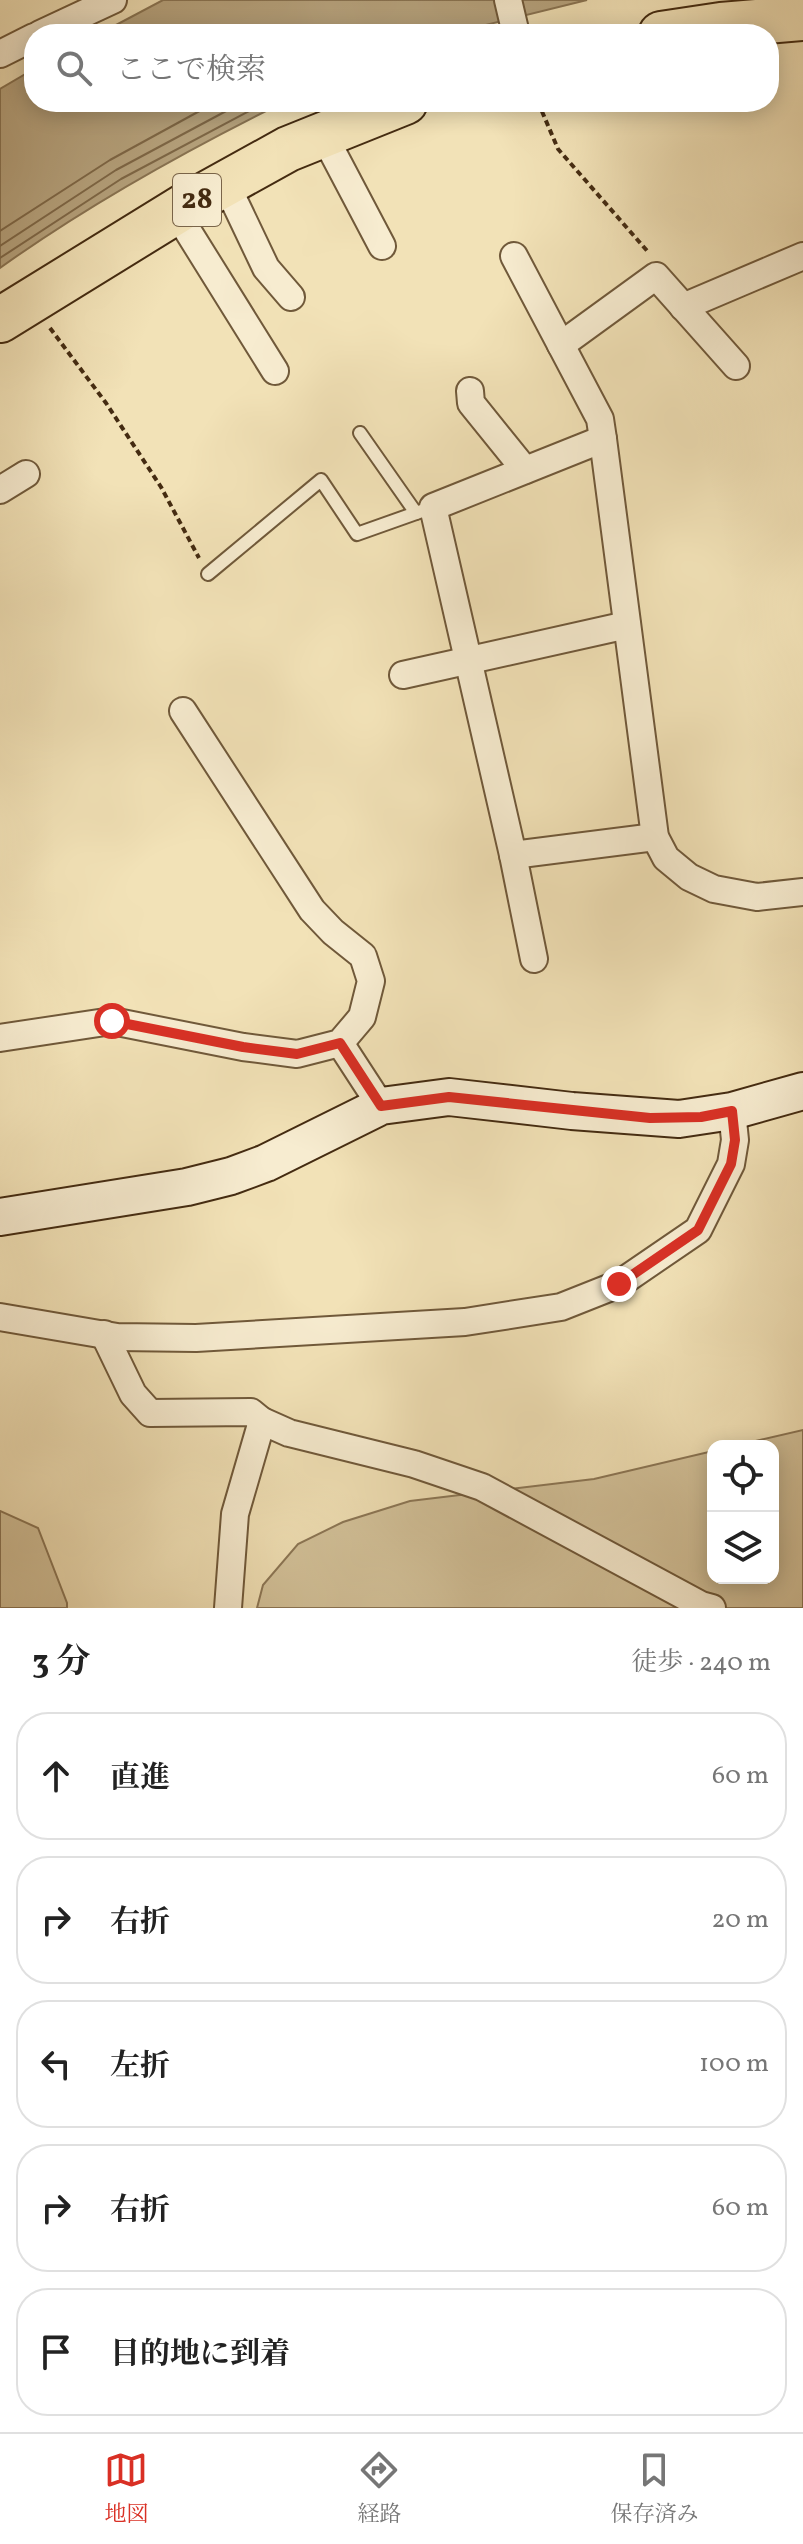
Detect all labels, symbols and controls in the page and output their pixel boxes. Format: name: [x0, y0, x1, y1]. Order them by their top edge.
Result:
search box: [24, 24, 779, 112]
icon: search: [52, 46, 96, 90]
text: ここで検索: [116, 50, 266, 92]
road number: 28: [173, 174, 221, 226]
route start: [94, 1003, 130, 1039]
route end: [601, 1266, 637, 1302]
map controls: [707, 1440, 779, 1584]
button: locate: [707, 1440, 779, 1512]
button: layers: [707, 1512, 779, 1584]
text: 3 分: [32, 1640, 90, 1687]
text: 徒歩 · 240 m: [631, 1645, 771, 1681]
icon: ahead: [34, 1754, 78, 1798]
text: 直進: [110, 1758, 170, 1800]
text: 60 m: [712, 1758, 769, 1794]
icon: right: [34, 1898, 78, 1942]
text: 右折: [110, 1902, 170, 1944]
text: 20 m: [711, 1902, 769, 1938]
icon: left: [34, 2042, 78, 2086]
text: 左折: [110, 2046, 170, 2088]
text: 100 m: [699, 2046, 769, 2082]
icon: right: [34, 2186, 78, 2230]
text: 右折: [110, 2190, 170, 2232]
text: 60 m: [712, 2190, 769, 2226]
icon: arrive: [34, 2330, 78, 2374]
text: 目的地に到着: [110, 2334, 290, 2376]
tab: 地図: [104, 2448, 149, 2531]
tab: 経路: [357, 2448, 402, 2531]
tab: 保存済み: [610, 2448, 699, 2531]

